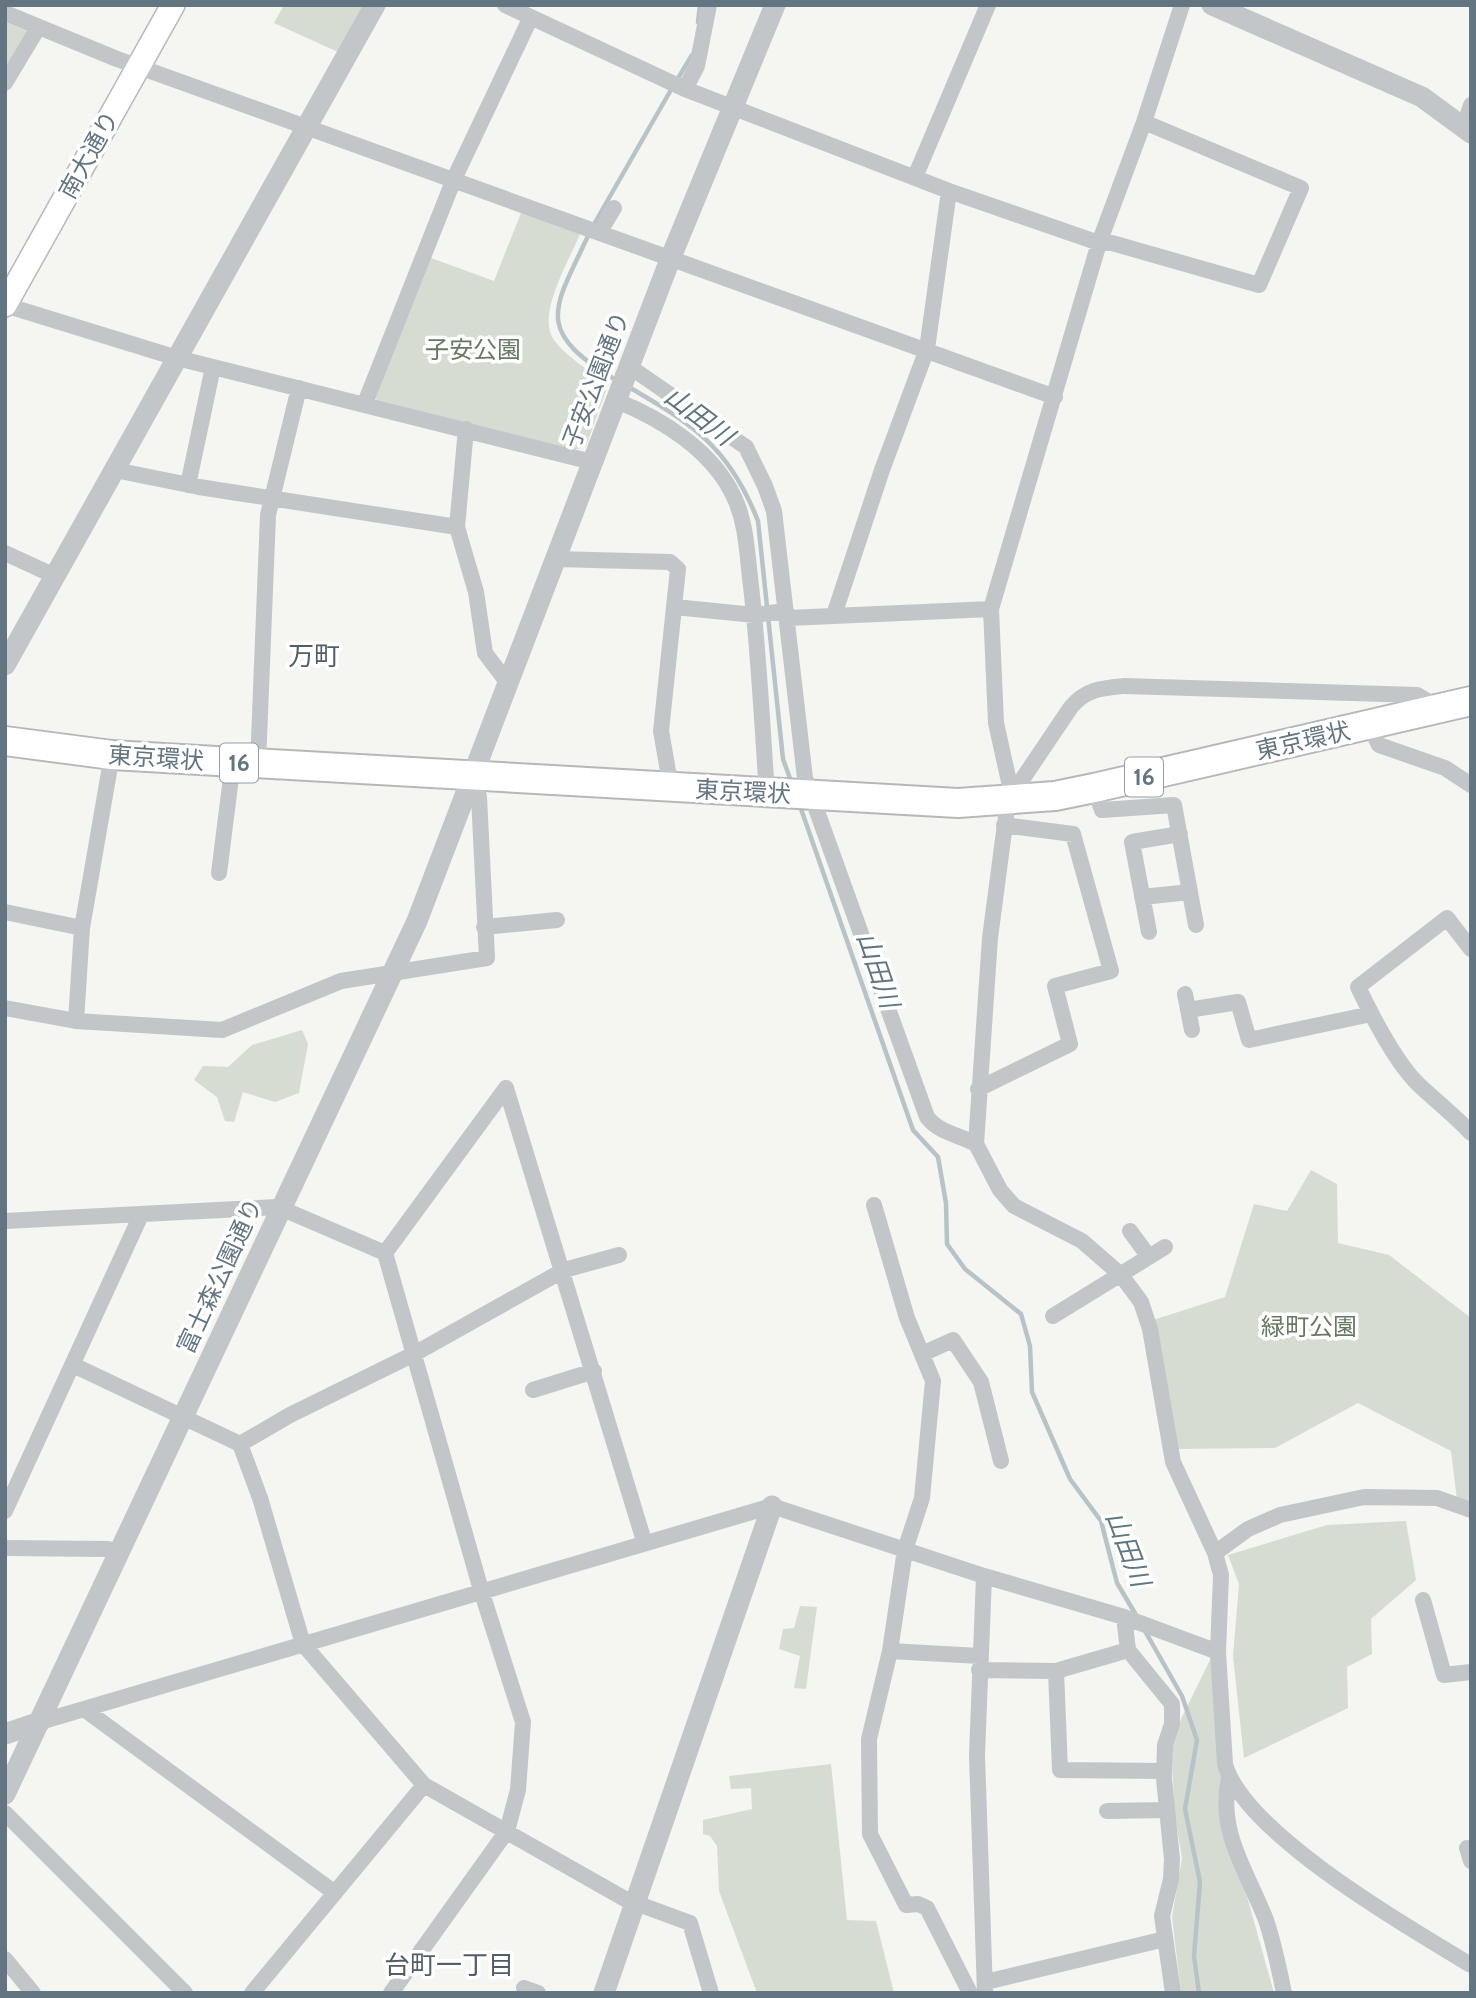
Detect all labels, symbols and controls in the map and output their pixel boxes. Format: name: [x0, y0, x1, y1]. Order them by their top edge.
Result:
street label: 南大通り: [53, 106, 125, 204]
street label: 子安公園通り: [556, 307, 635, 452]
park label: 子安公園: [425, 335, 521, 364]
water label: 山田川: [658, 380, 742, 454]
district label: 万町: [288, 640, 340, 672]
street label: 東京環状: [1253, 716, 1353, 765]
street label: 東京環状: [107, 740, 205, 775]
road number: 16: [220, 744, 258, 782]
road number: 16: [1125, 758, 1163, 796]
street label: 東京環状: [694, 775, 792, 808]
water label: 山田川: [850, 928, 907, 1015]
street label: 富士森公園通り: [171, 1194, 268, 1358]
park label: 緑町公園: [1261, 1312, 1357, 1341]
water label: 山田川: [1099, 1507, 1158, 1594]
district label: 台町一丁目: [384, 1949, 514, 1981]

